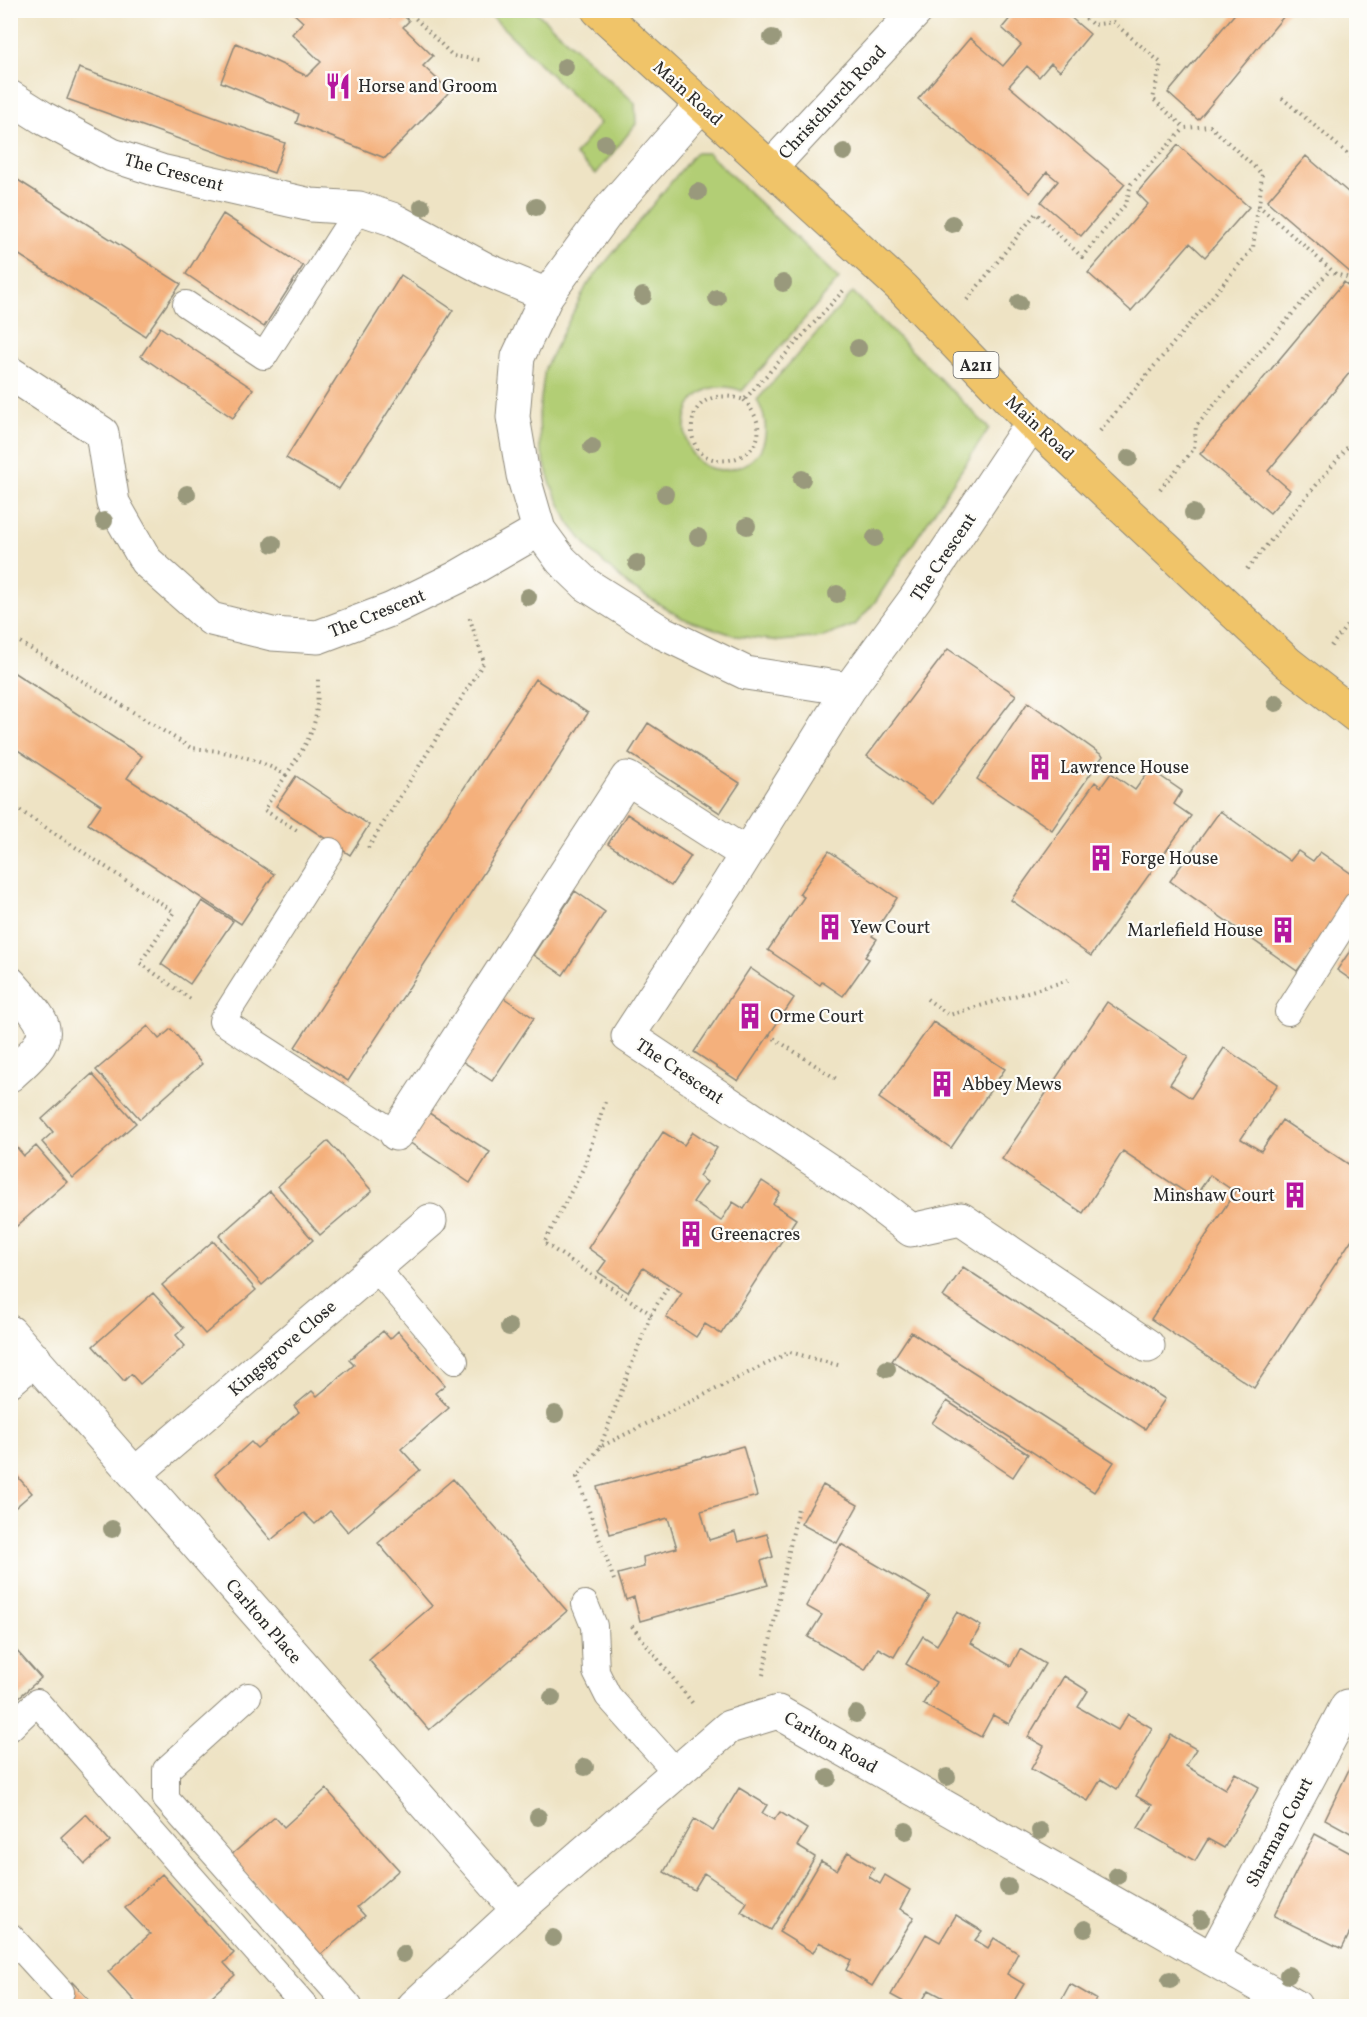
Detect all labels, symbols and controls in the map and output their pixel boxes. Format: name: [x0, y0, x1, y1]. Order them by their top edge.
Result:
street label: Christchurch Road: [774, 40, 893, 166]
street label: Main Road: [647, 56, 727, 132]
restaurant icon: Horse and Groom: [323, 71, 353, 101]
place label: Horse and Groom: [358, 75, 498, 100]
street label: The Crescent: [121, 148, 226, 199]
road number: A211: [954, 352, 998, 378]
street label: Main Road: [999, 391, 1079, 468]
street label: The Crescent: [905, 508, 983, 607]
street label: The Crescent: [325, 584, 430, 645]
building icon: Lawrence House: [1025, 752, 1055, 782]
place label: Lawrence House: [1060, 756, 1189, 781]
building icon: Forge House: [1086, 843, 1116, 873]
place label: Forge House: [1121, 847, 1218, 872]
building icon: Yew Court: [815, 912, 845, 942]
building icon: Marlefield House: [1268, 915, 1298, 945]
place label: Yew Court: [850, 916, 930, 941]
place label: Marlefield House: [1127, 919, 1263, 944]
building icon: Orme Court: [735, 1001, 765, 1031]
place label: Orme Court: [770, 1005, 864, 1030]
street label: The Crescent: [630, 1033, 729, 1111]
building icon: Abbey Mews: [927, 1069, 957, 1099]
place label: Abbey Mews: [962, 1073, 1062, 1098]
building icon: Minshaw Court: [1280, 1180, 1310, 1210]
place label: Minshaw Court: [1153, 1184, 1275, 1209]
building icon: Greenacres: [676, 1219, 706, 1249]
place label: Greenacres: [711, 1223, 800, 1248]
street label: Kingsgrove Close: [224, 1295, 342, 1403]
street label: Carlton Place: [219, 1574, 307, 1670]
street label: Carlton Road: [779, 1706, 882, 1780]
street label: Sharman Court: [1241, 1773, 1320, 1892]

